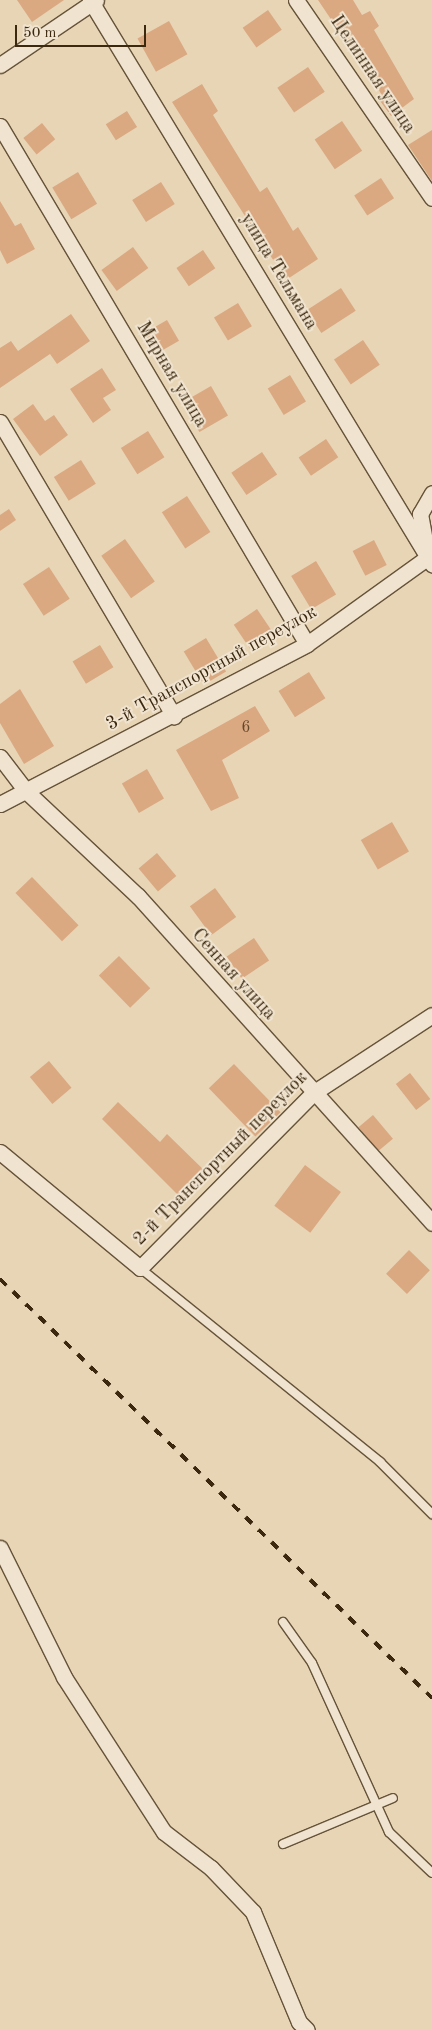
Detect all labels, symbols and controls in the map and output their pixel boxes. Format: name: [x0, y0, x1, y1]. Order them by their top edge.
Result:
street label: Целинная улица: [324, 12, 420, 138]
scale bar: [18, 15, 149, 47]
text: 50 m: [23, 26, 57, 41]
street label: улица Тельмана: [234, 209, 322, 335]
street label: Мирная улица: [130, 318, 212, 432]
street label: 3-й Транспортный переулок: [103, 601, 321, 737]
house number: 6: [241, 718, 251, 738]
street label: Сенная улица: [186, 924, 280, 1026]
street label: 2-й Транспортный переулок: [129, 1067, 313, 1251]

